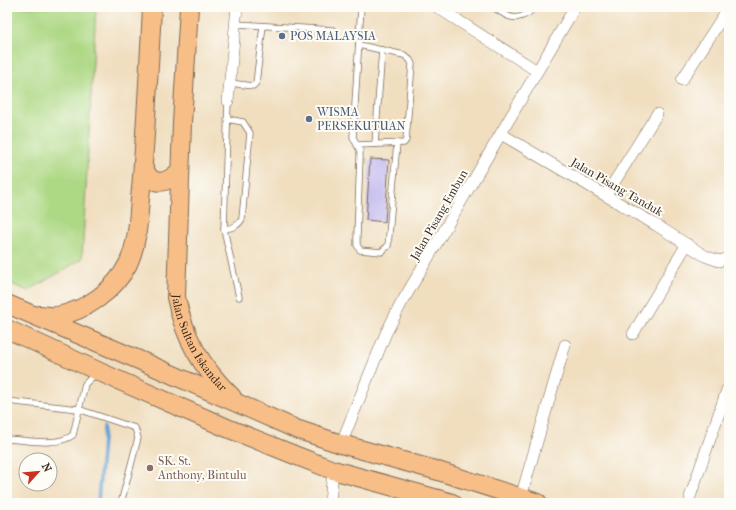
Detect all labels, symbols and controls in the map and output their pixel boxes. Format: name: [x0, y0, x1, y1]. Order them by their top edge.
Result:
place label: POS MALAYSIA: [290, 29, 376, 43]
marker: POS MALAYSIA: [277, 31, 287, 41]
place label: WISMA PERSEKUTUAN: [316, 105, 406, 133]
marker: WISMA PERSEKUTUAN: [304, 114, 314, 124]
street label: Jalan Pisang Tanduk: [568, 154, 666, 219]
street label: Jalan Pisang Embun: [407, 167, 471, 264]
street label: Jalan Sultan Iskandar: [169, 293, 230, 395]
north arrow: [18, 452, 58, 492]
place label: SK. St. Anthony, Bintulu: [157, 454, 247, 482]
text: N: [39, 461, 54, 475]
marker: SK. St. Anthony, Bintulu: [145, 463, 155, 473]

